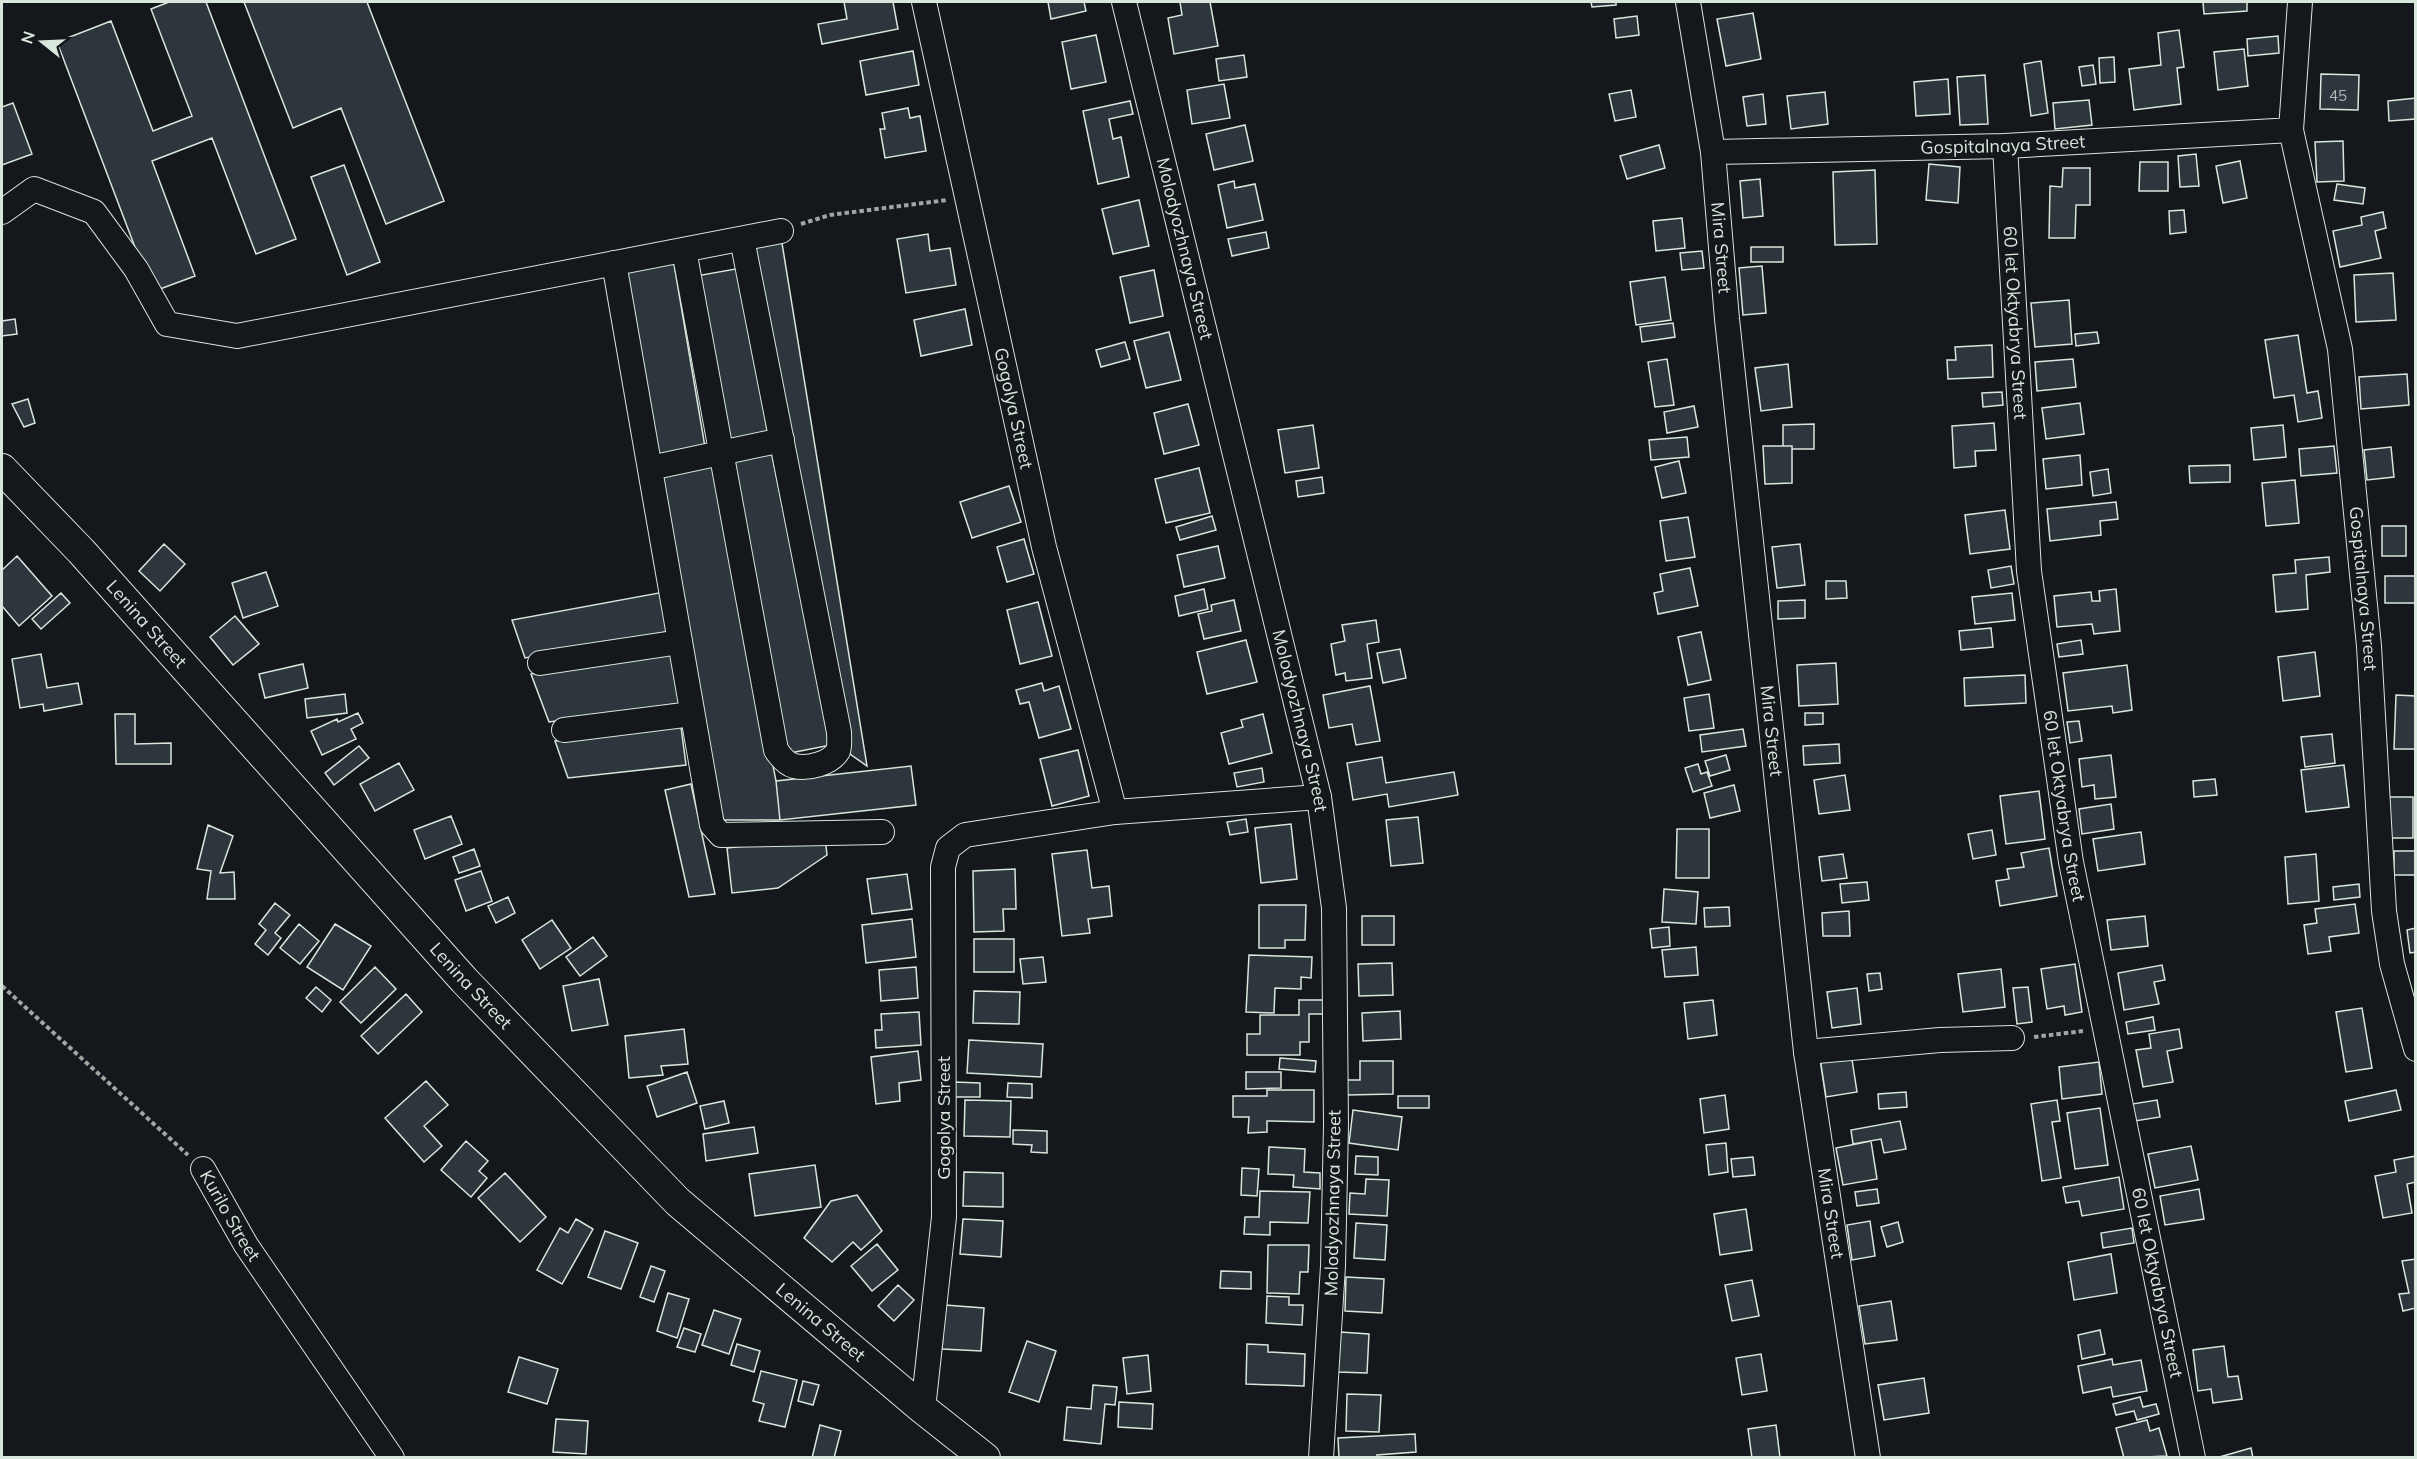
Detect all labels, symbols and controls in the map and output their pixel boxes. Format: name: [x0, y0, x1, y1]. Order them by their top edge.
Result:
north arrow: [12, 12, 72, 72]
text: N: [16, 29, 39, 46]
house number: 45: [2329, 86, 2347, 105]
street label: Gospitalnaya Street: [1920, 130, 2086, 159]
street label: Molodyozhnaya Street: [1152, 155, 1218, 342]
street label: Mira Street: [1706, 201, 1737, 294]
street label: 60 let Oktyabrya Street: [1999, 225, 2032, 420]
street label: Gogolya Street: [989, 345, 1038, 471]
street label: Gospitalnaya Street: [2344, 505, 2382, 671]
street label: Lenina Street: [101, 575, 192, 673]
street label: Molodyozhnaya Street: [1267, 627, 1333, 813]
street label: Mira Street: [1756, 684, 1788, 778]
street label: 60 let Oktyabrya Street: [2038, 708, 2091, 904]
street label: Lenina Street: [425, 938, 517, 1034]
street label: Gogolya Street: [932, 1056, 955, 1180]
street label: Molodyozhnaya Street: [1319, 1110, 1346, 1296]
street label: Kurilo Street: [195, 1166, 266, 1266]
street label: Mira Street: [1813, 1166, 1849, 1260]
street label: 60 let Oktyabrya Street: [2127, 1185, 2188, 1380]
street label: Lenina Street: [771, 1278, 870, 1366]

